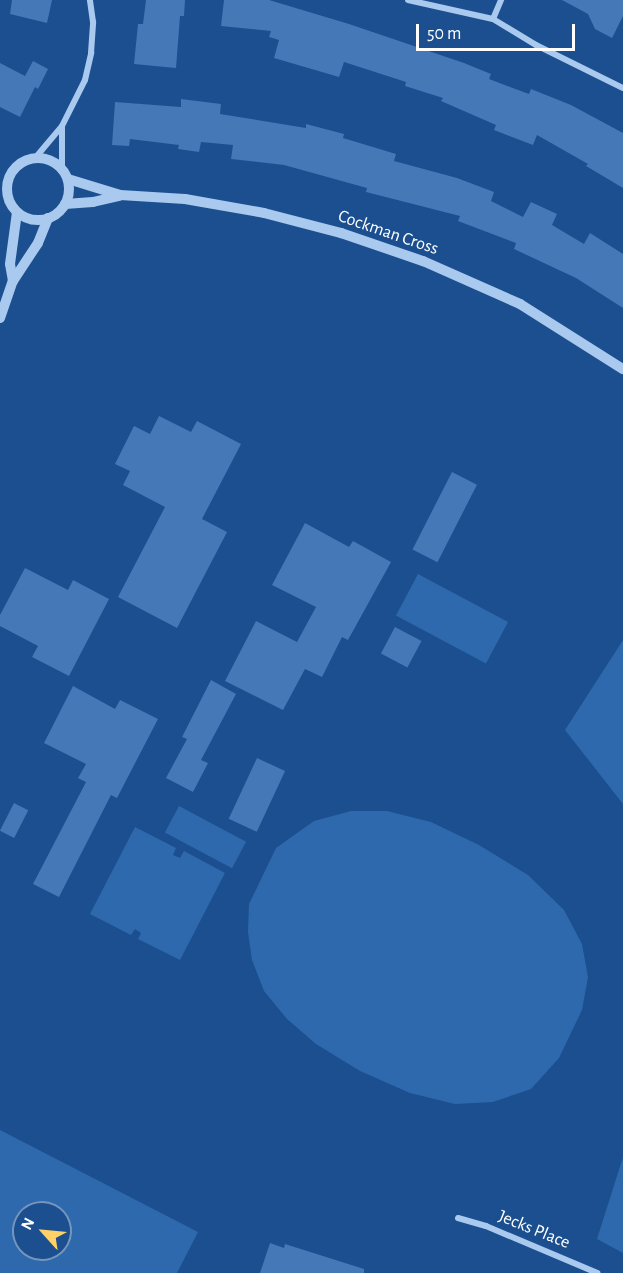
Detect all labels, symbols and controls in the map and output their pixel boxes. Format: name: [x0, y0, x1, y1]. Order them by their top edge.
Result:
scale bar: [419, 12, 578, 50]
text: 50 m: [427, 25, 461, 43]
street label: Cockman Cross: [335, 206, 441, 260]
north arrow: [12, 1201, 72, 1261]
street label: Jecks Place: [495, 1206, 573, 1254]
text: N: [18, 1215, 37, 1232]

